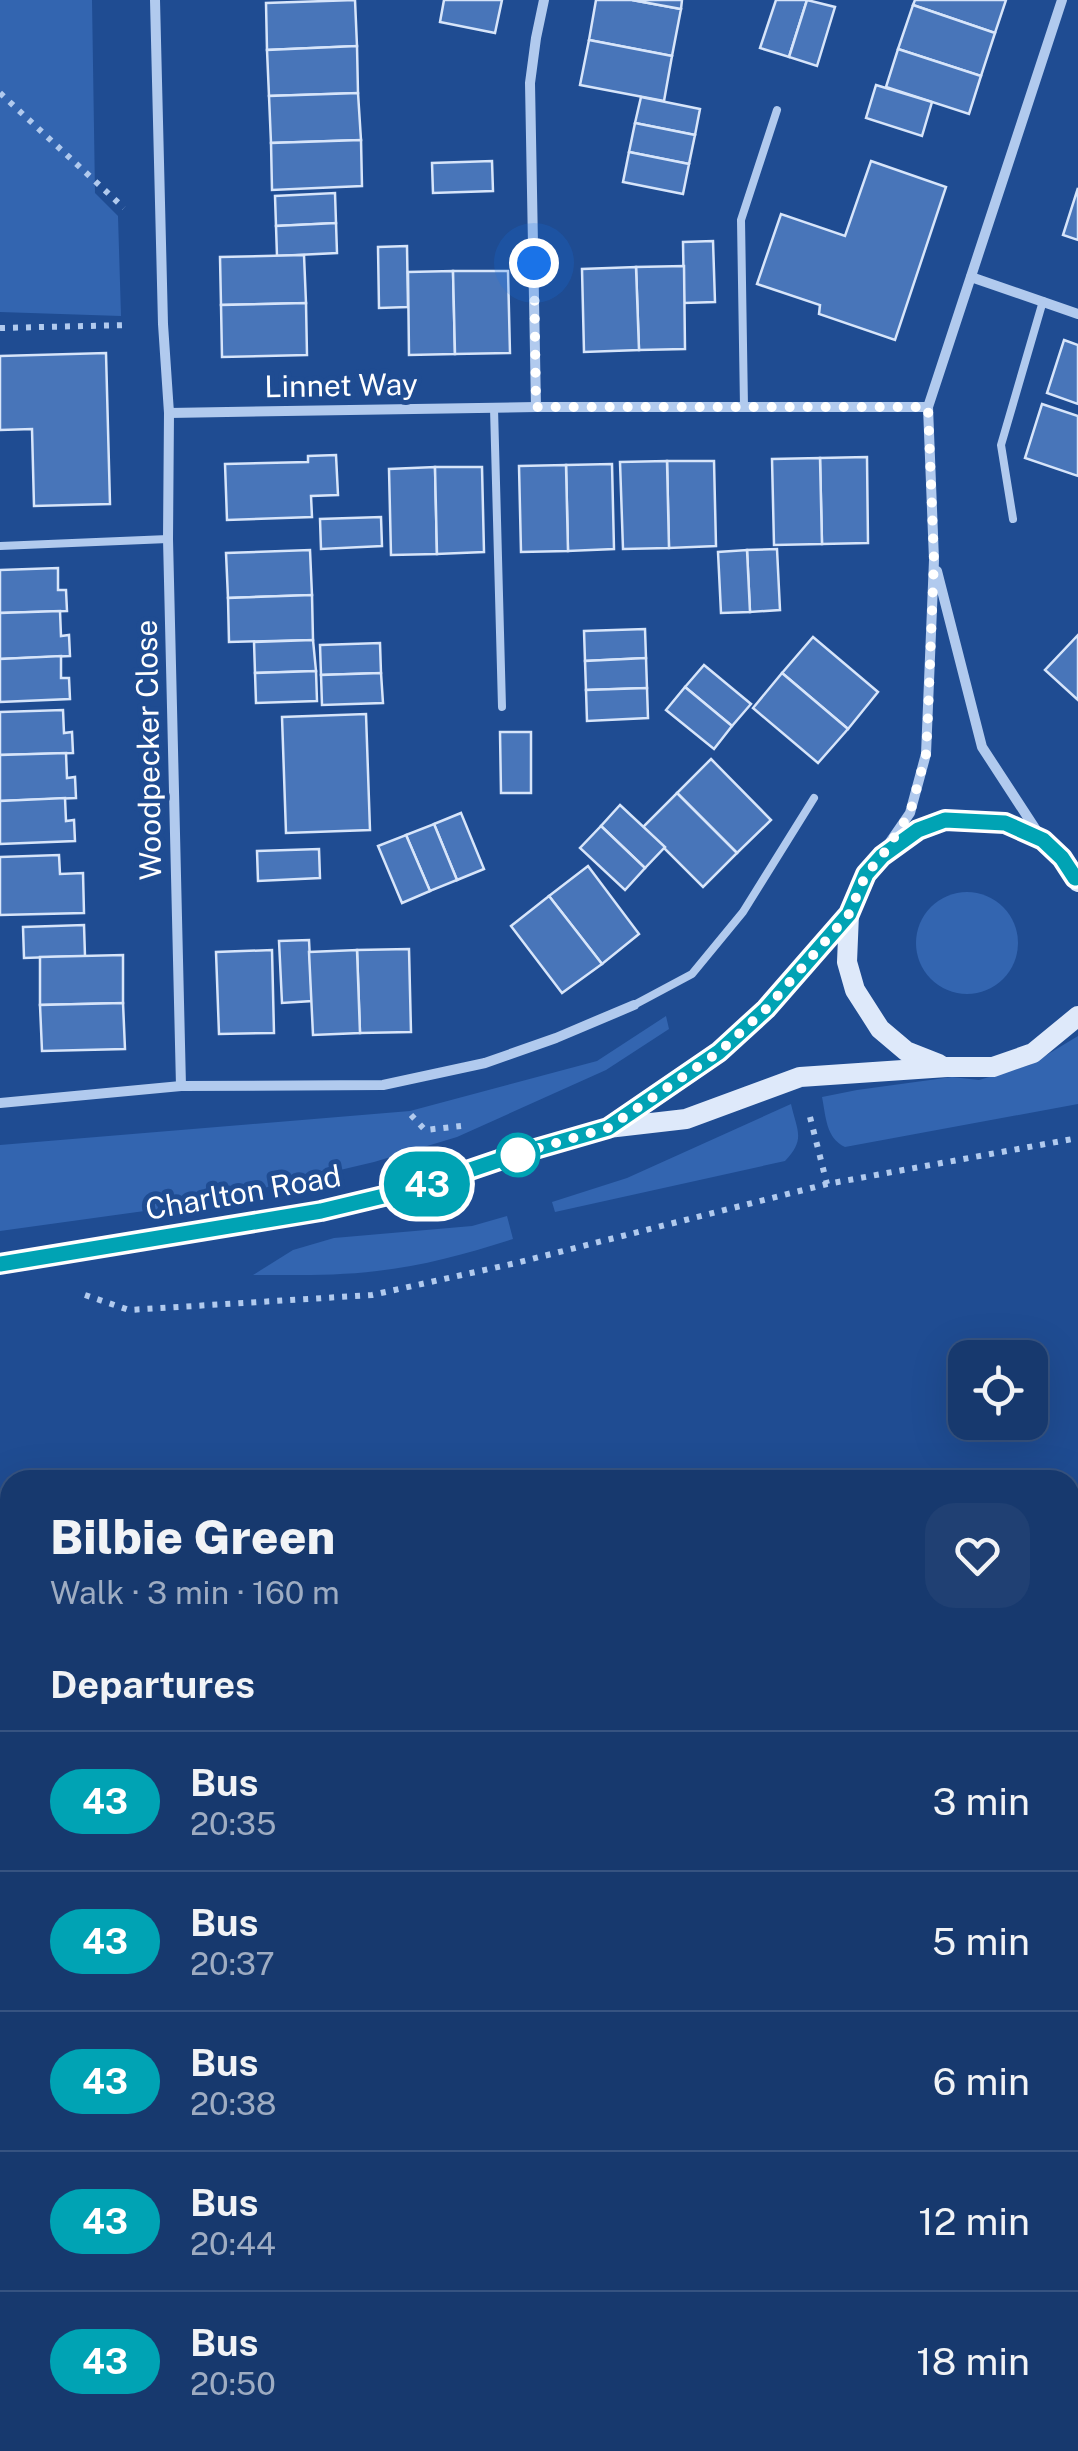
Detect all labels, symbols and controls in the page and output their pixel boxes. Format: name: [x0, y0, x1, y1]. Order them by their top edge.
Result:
your location: [509, 238, 559, 288]
street label: Linnet Way: [264, 366, 418, 404]
street label: Woodpecker Close: [128, 619, 168, 881]
unlabelled marker: [497, 1134, 539, 1176]
line badge: 43: [382, 1152, 472, 1216]
street label: Charlton Road: [142, 1157, 344, 1227]
text: 43: [404, 1164, 450, 1205]
map controls: [948, 1340, 1048, 1440]
button: locate: [948, 1340, 1048, 1440]
button: heart: [925, 1503, 1030, 1608]
text: Bilbie Green: [50, 1508, 335, 1565]
text: Walk · 3 min · 160 m: [50, 1574, 340, 1611]
text: Departures: [50, 1662, 255, 1707]
text: Bus: [190, 1760, 259, 1805]
text: 3 min: [932, 1779, 1030, 1824]
text: 43: [82, 1781, 128, 1822]
text: 20:35: [190, 1805, 277, 1842]
text: Bus: [190, 1900, 259, 1945]
text: 5 min: [932, 1919, 1030, 1964]
text: 43: [82, 1921, 128, 1962]
text: 20:37: [190, 1945, 275, 1982]
text: Bus: [190, 2040, 259, 2085]
text: 6 min: [933, 2059, 1030, 2104]
text: 43: [82, 2061, 128, 2102]
text: 20:38: [190, 2085, 277, 2122]
text: Bus: [190, 2180, 259, 2225]
text: 12 min: [918, 2199, 1030, 2244]
text: 43: [82, 2201, 128, 2242]
text: 20:44: [190, 2225, 276, 2262]
text: Bus: [190, 2320, 259, 2365]
text: 18 min: [916, 2339, 1030, 2384]
text: 43: [82, 2341, 128, 2382]
text: 20:50: [190, 2365, 276, 2402]

